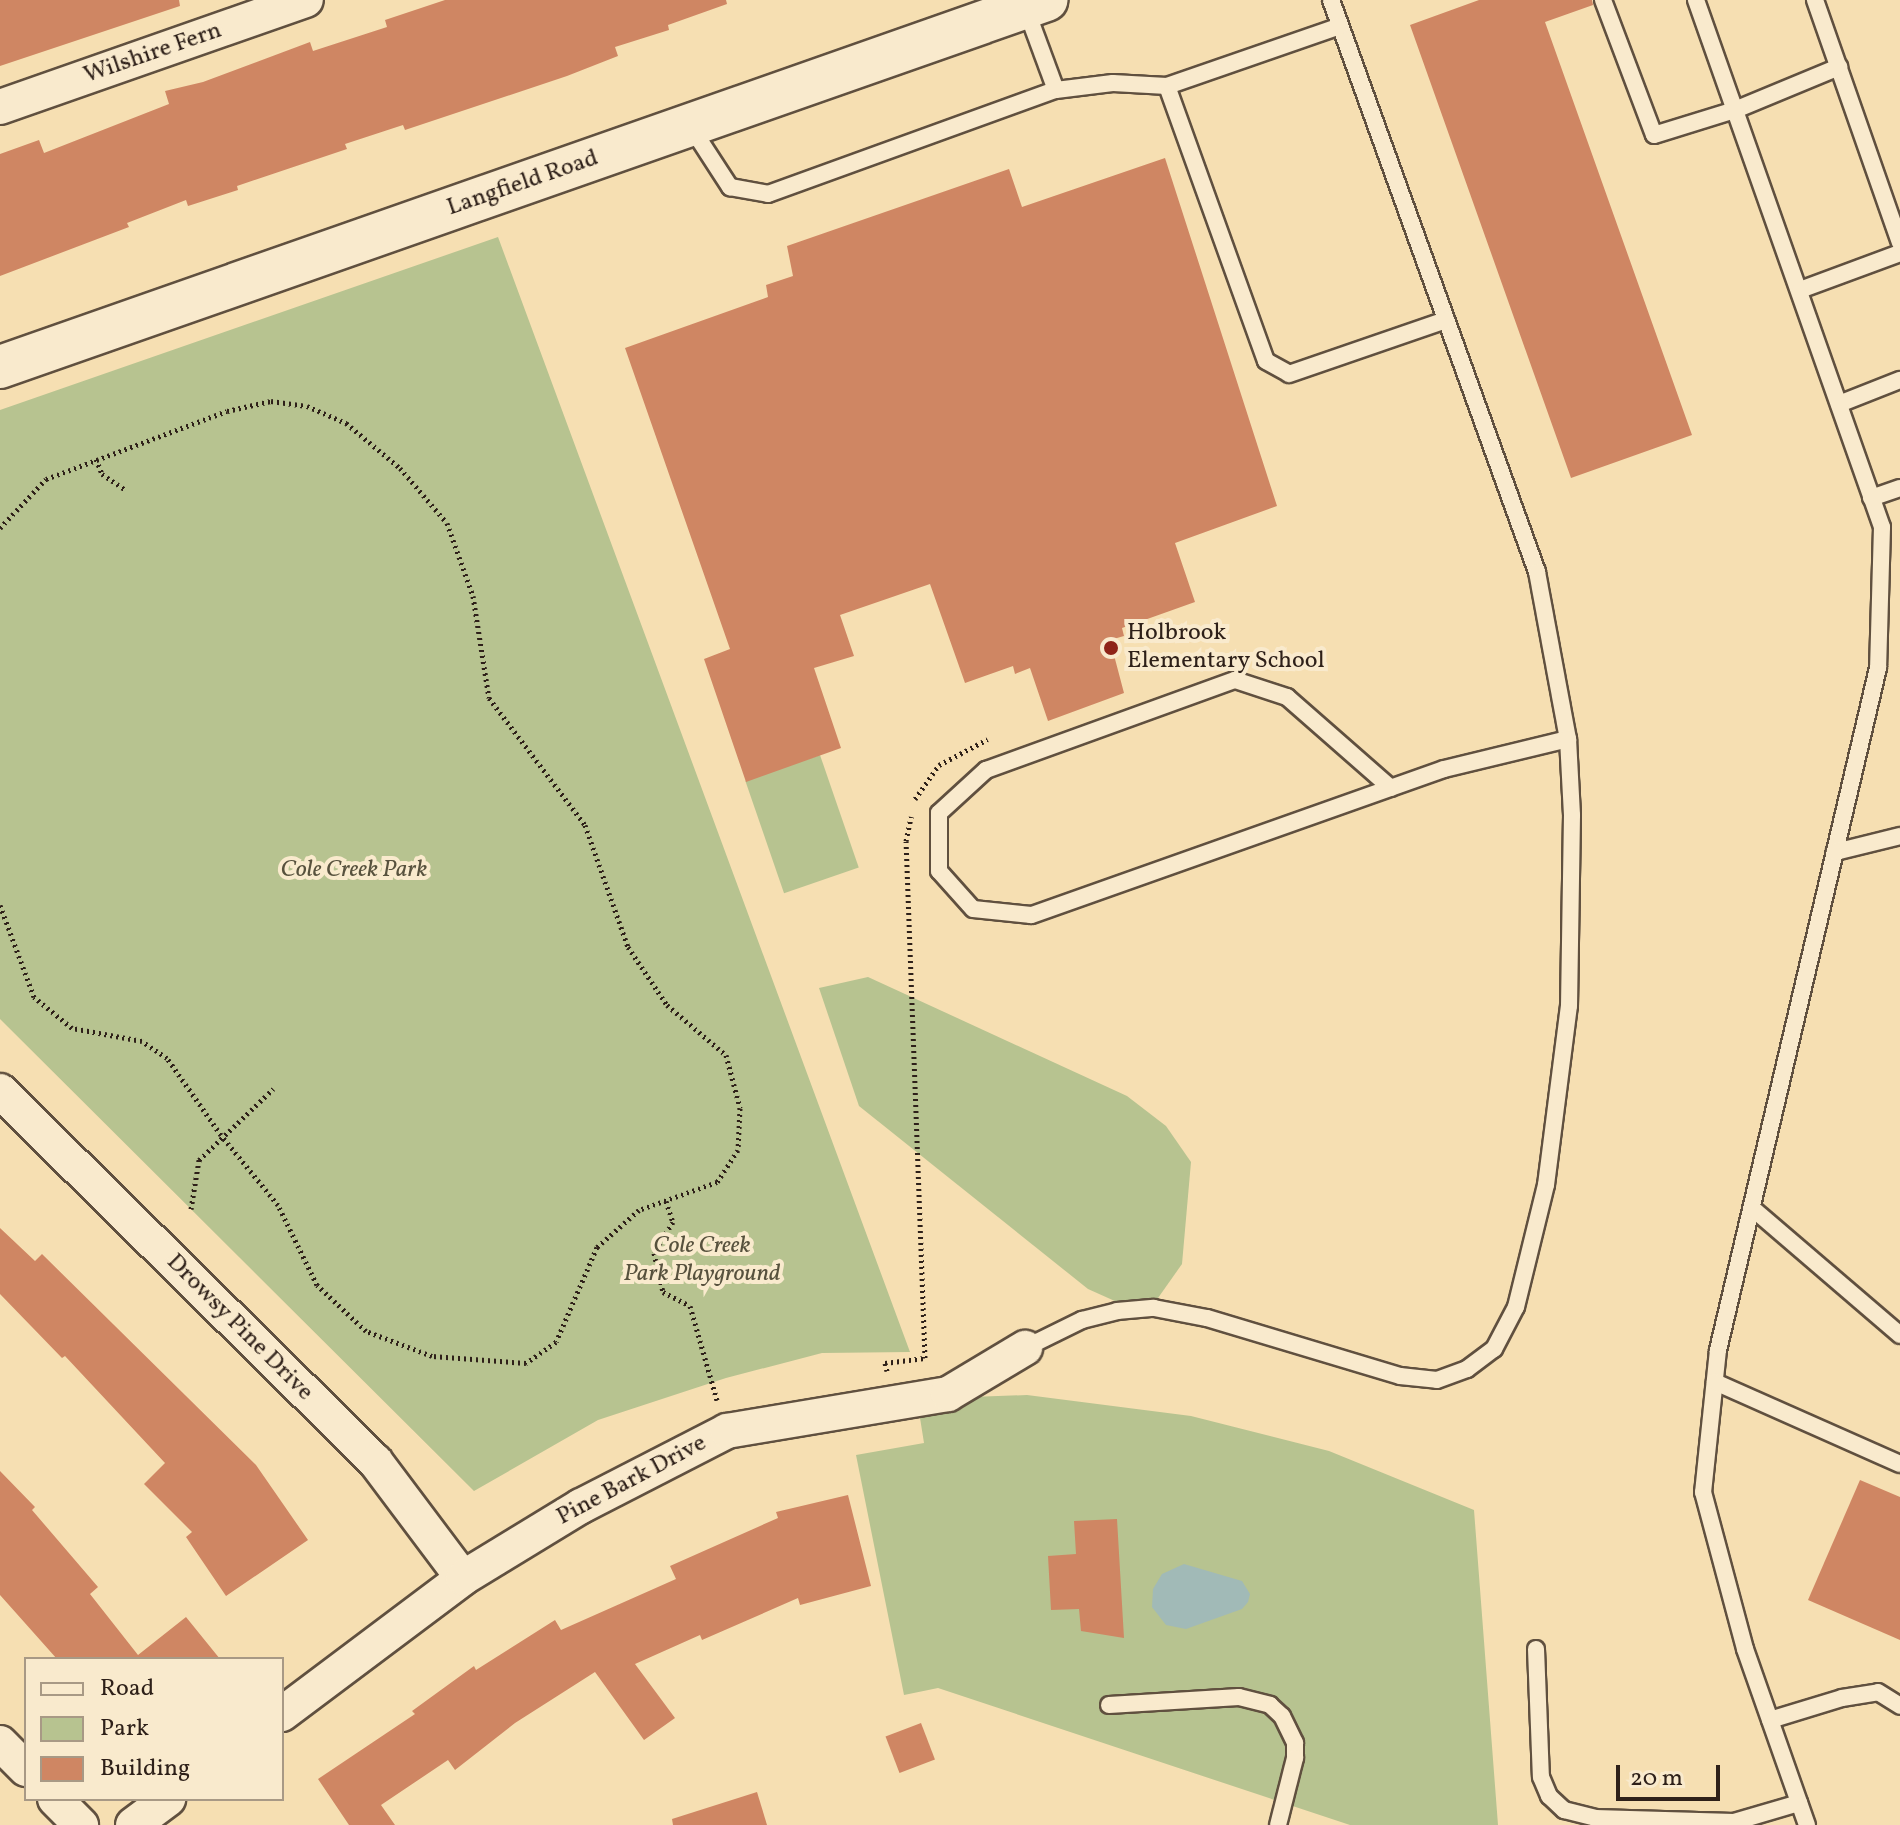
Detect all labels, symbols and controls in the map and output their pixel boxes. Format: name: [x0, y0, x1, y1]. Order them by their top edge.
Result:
street label: Wilshire Fern: [80, 17, 226, 91]
street label: Langfield Road: [444, 145, 602, 223]
place label: Holbrook Elementary School: [1127, 620, 1325, 676]
marker: Holbrook Elementary School: [1102, 639, 1120, 657]
park label: Cole Creek Park: [281, 857, 427, 885]
park label: Cole Creek Park Playground: [624, 1233, 780, 1289]
street label: Drowsy Pine Drive: [159, 1248, 319, 1408]
street label: Pine Bark Drive: [552, 1430, 712, 1532]
legend: [24, 1657, 284, 1801]
text: Road: [100, 1672, 154, 1706]
text: Park: [100, 1712, 149, 1746]
scale bar: [1620, 1749, 1724, 1799]
text: Building: [100, 1752, 190, 1786]
text: 20 m: [1630, 1762, 1683, 1796]

